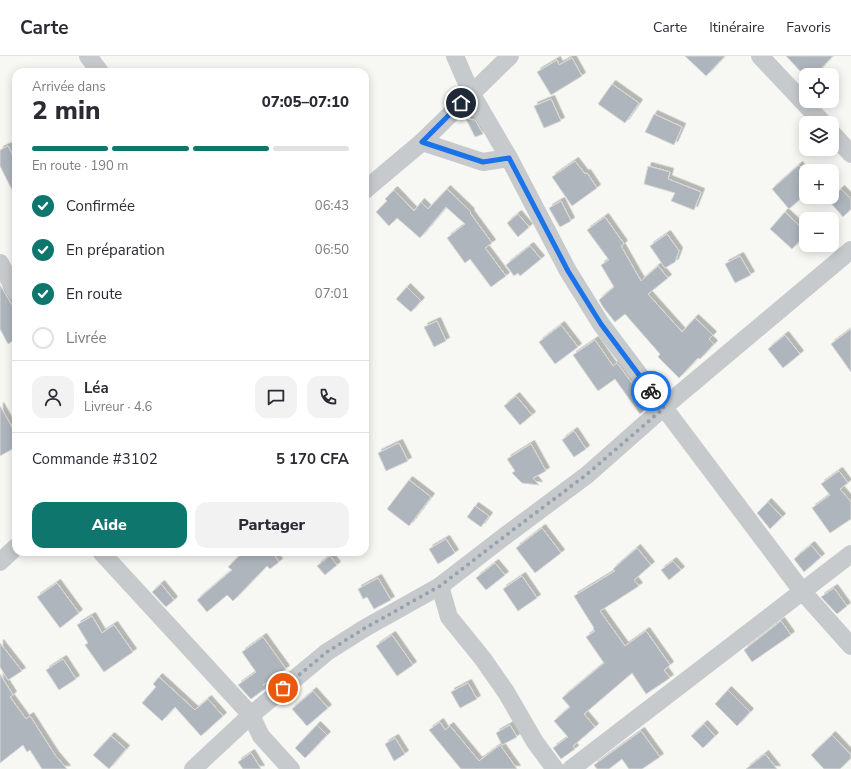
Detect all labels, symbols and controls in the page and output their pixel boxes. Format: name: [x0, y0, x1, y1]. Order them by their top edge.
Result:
text: Carte: [20, 15, 68, 41]
text: Carte: [653, 18, 687, 37]
text: Itinéraire: [709, 18, 764, 37]
text: Favoris: [786, 18, 831, 37]
map controls: [799, 68, 839, 252]
button: locate: [799, 68, 839, 108]
text: Arrivée dans: [32, 78, 106, 96]
pin: [444, 86, 478, 120]
text: 07:05–07:10: [262, 92, 349, 112]
icon: home: [450, 92, 472, 114]
text: 2 min: [32, 93, 100, 128]
button: layers: [799, 116, 839, 156]
text: En route · 190 m: [32, 157, 128, 175]
button: +: [799, 164, 839, 204]
icon: check: [32, 195, 54, 217]
text: Confirmée: [66, 196, 135, 216]
text: 06:43: [315, 197, 349, 215]
button: −: [799, 212, 839, 252]
icon: check: [32, 239, 54, 261]
text: En préparation: [66, 240, 165, 260]
text: 06:50: [315, 241, 349, 259]
icon: check: [32, 283, 54, 305]
text: En route: [66, 284, 122, 304]
text: 07:01: [315, 285, 349, 303]
text: Livrée: [66, 328, 107, 348]
courier: [631, 371, 671, 411]
button: person: [32, 376, 74, 418]
button: chat: [255, 376, 297, 418]
button: phone: [307, 376, 349, 418]
text: Léa: [84, 378, 109, 398]
icon: bike: [640, 380, 662, 402]
text: Livreur · 4.6: [84, 398, 152, 416]
text: Commande #3102: [32, 449, 158, 469]
text: 5 170 CFA: [276, 449, 349, 469]
button: Aide: [32, 502, 187, 548]
button: Partager: [195, 502, 349, 548]
pin: [266, 671, 300, 705]
icon: bag: [272, 677, 294, 699]

